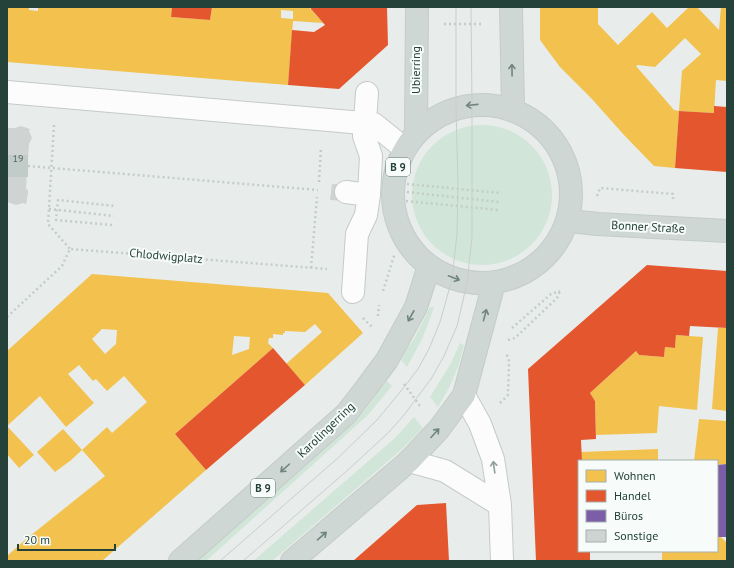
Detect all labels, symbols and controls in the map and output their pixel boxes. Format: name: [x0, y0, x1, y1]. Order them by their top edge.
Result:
street label: Ubierring: [408, 46, 423, 94]
one-way arrow: [509, 64, 516, 77]
one-way arrow: [466, 101, 479, 108]
house number: 19: [13, 152, 23, 165]
road number: B 9: [386, 158, 410, 176]
street label: Bonner Straße: [611, 217, 685, 236]
street label: Chlodwigplatz: [129, 245, 203, 266]
one-way arrow: [447, 275, 459, 283]
one-way arrow: [482, 308, 489, 321]
one-way arrow: [407, 310, 415, 322]
street label: Karolingerring: [294, 399, 357, 461]
one-way arrow: [431, 427, 440, 438]
legend: [578, 460, 718, 552]
one-way arrow: [490, 461, 498, 474]
one-way arrow: [280, 463, 290, 473]
text: Wohnen: [614, 468, 656, 483]
road number: B 9: [251, 479, 275, 497]
text: Handel: [614, 488, 651, 503]
text: Büros: [614, 508, 643, 523]
scale bar: [18, 526, 115, 552]
text: Sonstige: [614, 528, 658, 543]
one-way arrow: [316, 531, 327, 540]
text: 20 m: [24, 532, 50, 547]

